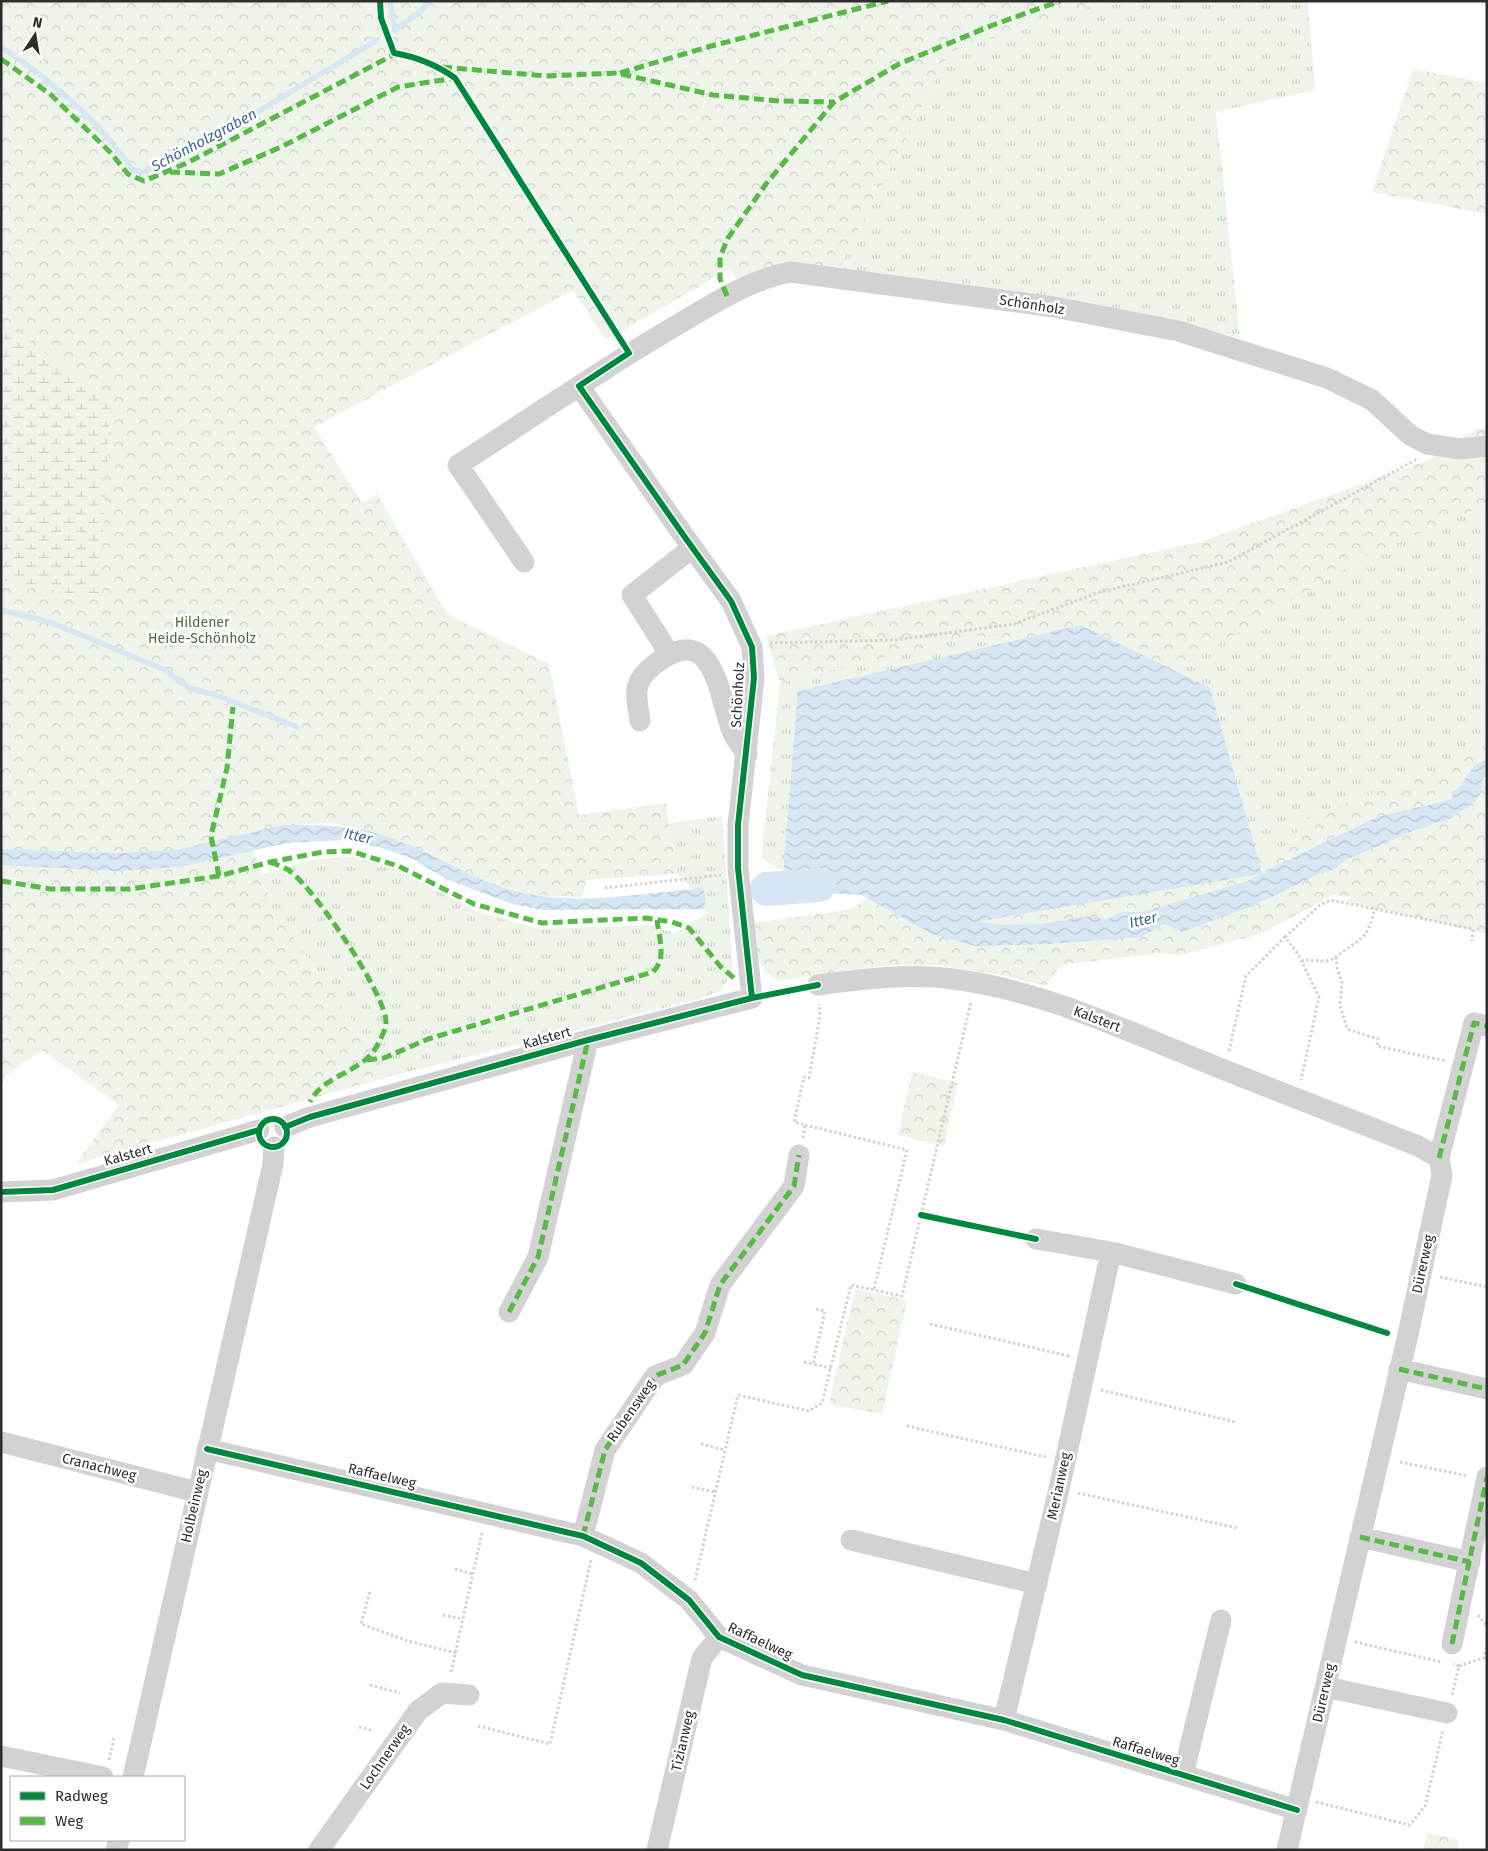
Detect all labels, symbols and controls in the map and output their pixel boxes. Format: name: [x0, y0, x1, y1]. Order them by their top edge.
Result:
north arrow: [10, 10, 60, 60]
text: N: [31, 13, 44, 32]
water label: Schönholzgraben: [147, 105, 260, 176]
street label: Schönholz: [998, 291, 1066, 319]
park label: Hildener Heide-Schönholz: [148, 614, 256, 647]
street label: Schönholz: [728, 662, 748, 728]
water label: Itter: [342, 824, 375, 848]
water label: Itter: [1127, 908, 1160, 932]
street label: Kalstert: [1071, 1002, 1124, 1036]
street label: Kalstert: [521, 1023, 574, 1053]
street label: Kalstert: [102, 1140, 155, 1170]
street label: Dürerweg: [1408, 1232, 1438, 1295]
street label: Rubensweg: [603, 1376, 659, 1445]
street label: Cranachweg: [60, 1450, 139, 1485]
street label: Merianweg: [1044, 1450, 1075, 1521]
street label: Raffaelweg: [346, 1460, 418, 1492]
street label: Holbeinweg: [177, 1467, 211, 1544]
street label: Raffaelweg: [725, 1619, 796, 1664]
street label: Dürerweg: [1309, 1661, 1339, 1724]
street label: Tizianweg: [668, 1708, 698, 1773]
street label: Lochnerweg: [356, 1720, 414, 1793]
street label: Raffaelweg: [1110, 1733, 1182, 1769]
legend: [10, 1776, 185, 1841]
text: Radweg: [55, 1787, 108, 1805]
text: Weg: [55, 1812, 83, 1830]

